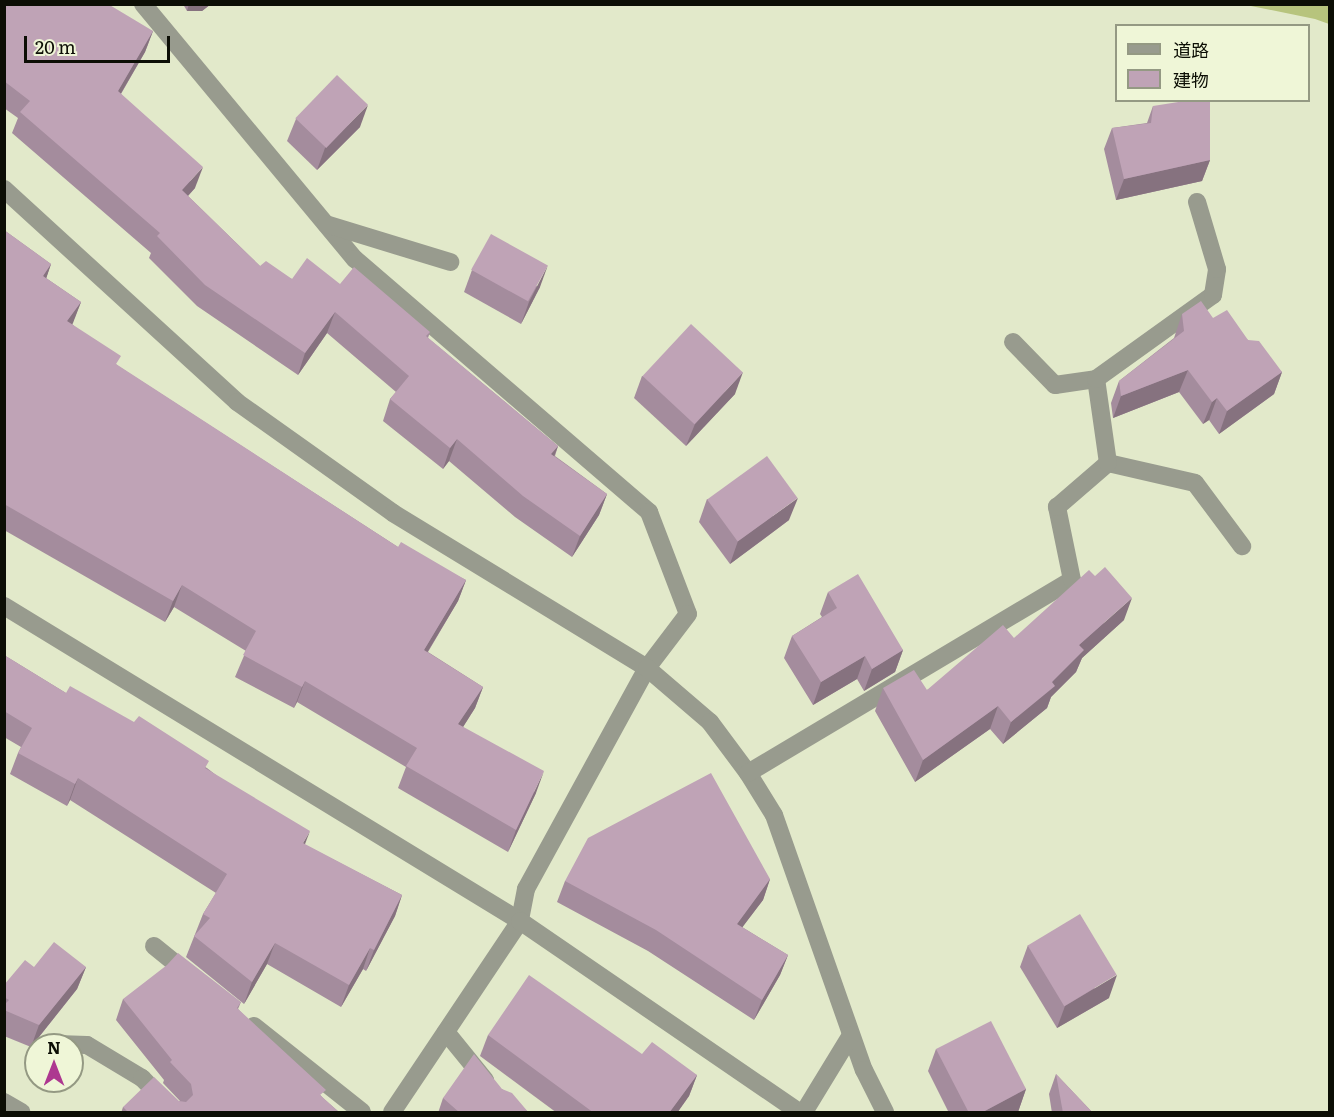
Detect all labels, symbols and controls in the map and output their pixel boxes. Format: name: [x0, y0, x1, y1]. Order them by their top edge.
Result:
scale bar: [27, 24, 172, 62]
legend: [1115, 24, 1310, 102]
text: 20 m: [35, 33, 76, 60]
text: 道路: [1173, 36, 1209, 63]
text: 建物: [1173, 66, 1209, 93]
north arrow: [24, 1033, 84, 1093]
text: N: [47, 1035, 61, 1059]

